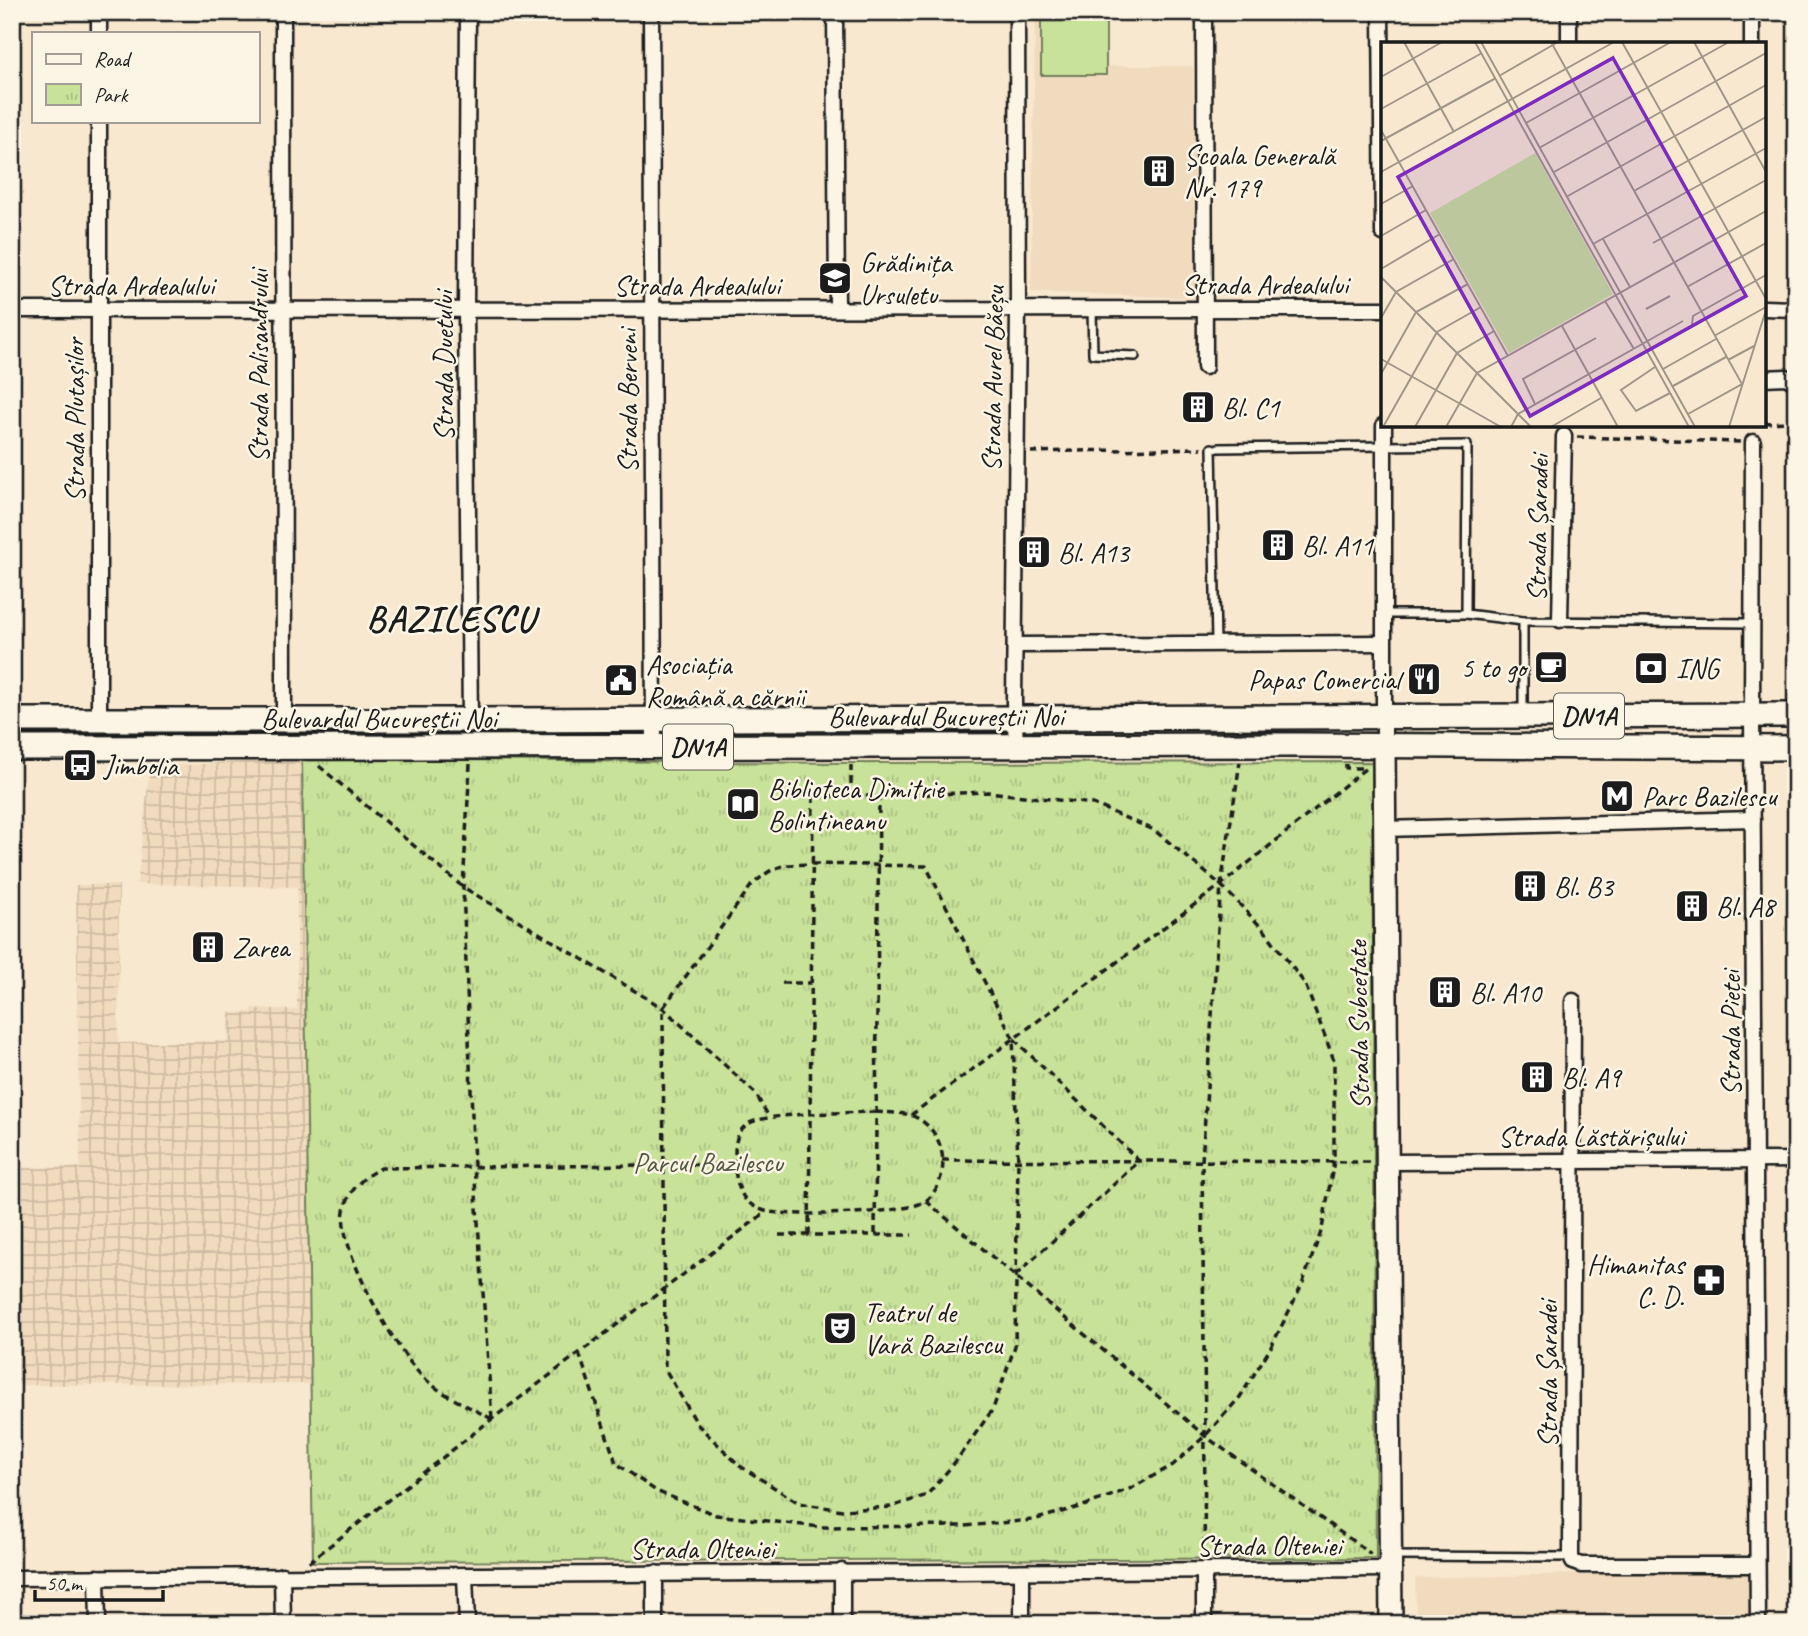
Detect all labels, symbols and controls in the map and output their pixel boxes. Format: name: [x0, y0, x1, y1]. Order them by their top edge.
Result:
legend: [32, 32, 259, 122]
inset map: [1381, 42, 1766, 427]
text: Road: [94, 46, 133, 72]
text: Park: [94, 82, 129, 108]
place label: Școala Generală Nr. 179: [1184, 138, 1337, 205]
building icon: Școala Generală Nr. 179: [1140, 152, 1178, 190]
place label: Grădinița Ursuletu: [860, 245, 953, 312]
school or university icon: Grădinița Ursuletu: [816, 259, 854, 297]
street label: Strada Palisandrului: [241, 266, 276, 463]
street label: Strada Ardealului: [1182, 267, 1352, 302]
street label: Strada Ardealului: [48, 268, 218, 303]
street label: Strada Ardealului: [614, 268, 784, 303]
street label: Strada Aurel Băeșu: [973, 284, 1012, 472]
street label: Strada Duetului: [426, 287, 461, 441]
street label: Strada Berveni: [610, 325, 645, 473]
street label: Strada Plutașilor: [57, 336, 92, 502]
building icon: Bl. C1: [1179, 388, 1217, 426]
place label: Bl. C1: [1222, 390, 1281, 425]
street label: Strada Șaradei: [1519, 450, 1556, 602]
building icon: Bl. A11: [1259, 526, 1297, 564]
place label: Bl. A11: [1302, 528, 1375, 563]
building icon: Bl. A13: [1015, 533, 1053, 571]
place label: Bl. A13: [1058, 535, 1132, 570]
district label: BAZILESCU: [367, 597, 541, 642]
place label: Asociația Română a cărnii: [646, 647, 808, 714]
cafe icon: 5 to go: [1532, 648, 1570, 686]
bank icon: ING: [1632, 649, 1670, 687]
place label: 5 to go: [1461, 650, 1529, 685]
place label: ING: [1676, 651, 1722, 686]
restaurant icon: Papas Comercial: [1405, 660, 1443, 698]
public building icon: Asociația Română a cărnii: [602, 661, 640, 699]
place label: Papas Comercial: [1248, 662, 1405, 697]
road number: DN1A: [1554, 694, 1624, 738]
street label: Bulevardul Bucureștii Noi: [828, 699, 1067, 734]
street label: Bulevardul Bucureștii Noi: [261, 701, 500, 736]
road number: DN1A: [663, 724, 733, 769]
bus stop icon: Jimbolia: [61, 746, 99, 784]
place label: Jimbolia: [102, 748, 180, 783]
place label: Biblioteca Dimitrie Bolintineanu: [768, 771, 946, 838]
metro station icon: Parc Bazilescu: [1598, 777, 1636, 815]
place label: Parc Bazilescu: [1642, 779, 1778, 814]
library icon: Biblioteca Dimitrie Bolintineanu: [724, 785, 762, 823]
building icon: Bl. B3: [1511, 867, 1549, 905]
place label: Bl. B3: [1554, 869, 1615, 904]
building icon: Bl. A8: [1673, 887, 1711, 925]
place label: Bl. A8: [1716, 889, 1777, 924]
building icon: Zarea: [189, 928, 227, 966]
place label: Zarea: [232, 930, 291, 965]
street label: Strada Subcetate: [1339, 938, 1377, 1110]
street label: Strada Pieței: [1713, 966, 1748, 1096]
building icon: Bl. A10: [1426, 973, 1464, 1011]
place label: Bl. A10: [1470, 975, 1544, 1010]
building icon: Bl. A9: [1518, 1058, 1556, 1096]
place label: Bl. A9: [1562, 1060, 1623, 1095]
street label: Strada Lăstărișului: [1498, 1119, 1688, 1154]
park label: Parcul Bazilescu: [633, 1145, 785, 1180]
place label: Himanitas C. D.: [1587, 1247, 1686, 1314]
pharmacy icon: Himanitas C. D.: [1690, 1261, 1728, 1299]
place label: Teatrul de Vară Bazilescu: [864, 1295, 1004, 1362]
street label: Strada Șaradei: [1530, 1297, 1565, 1448]
theatre icon: Teatrul de Vară Bazilescu: [821, 1309, 859, 1347]
street label: Strada Olteniei: [1197, 1528, 1345, 1563]
street label: Strada Olteniei: [630, 1531, 778, 1566]
scale bar: [35, 1559, 163, 1603]
text: 50 m: [46, 1570, 84, 1596]

